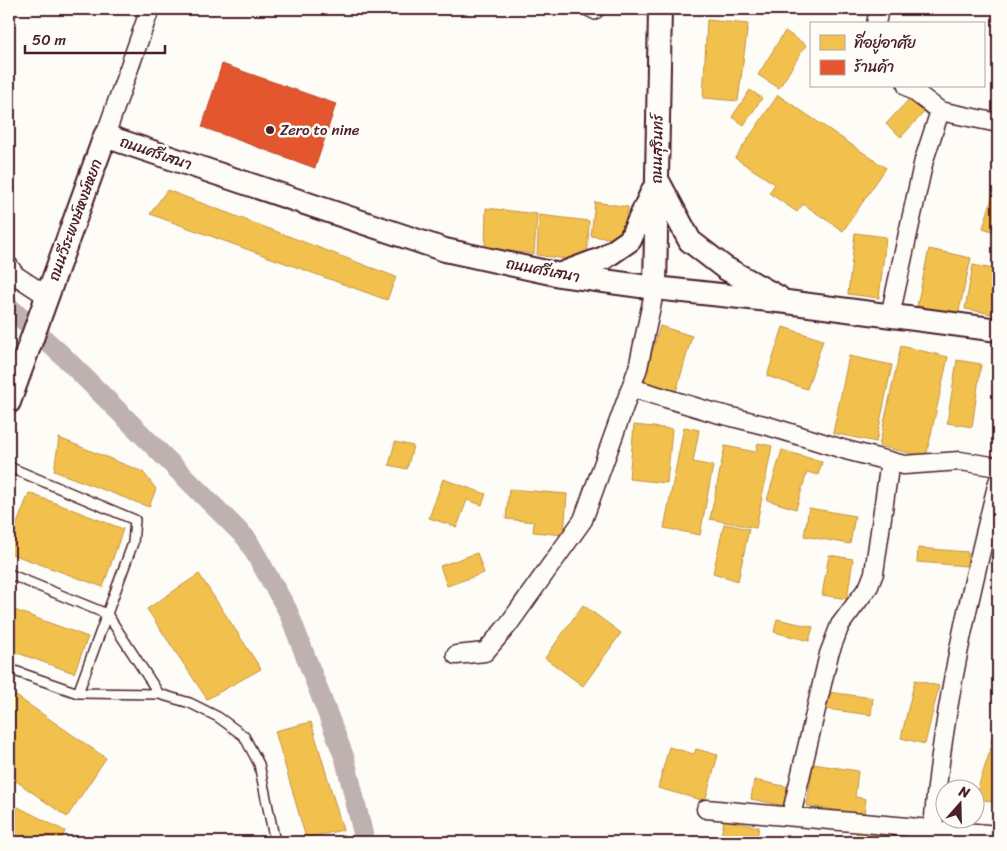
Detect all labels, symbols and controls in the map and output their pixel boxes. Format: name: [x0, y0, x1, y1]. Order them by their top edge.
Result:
scale bar: [25, 22, 165, 54]
legend: [810, 22, 984, 88]
text: 50 m: [32, 27, 67, 53]
text: ที่อยู่อาศัย: [854, 30, 916, 56]
text: ร้านค้า: [854, 54, 894, 80]
street label: ถนนสุรินทร์: [643, 111, 671, 184]
place label: Zero to nine: [280, 117, 360, 143]
marker: Zero to nine: [264, 124, 276, 136]
street label: ถนนศรีเสนา: [116, 128, 196, 178]
street label: ถนนวีระพงษ์หงษ์หยก: [41, 155, 109, 285]
street label: ถนนศรีเสนา: [504, 250, 582, 290]
north arrow: [934, 778, 984, 828]
text: N: [955, 779, 973, 806]

